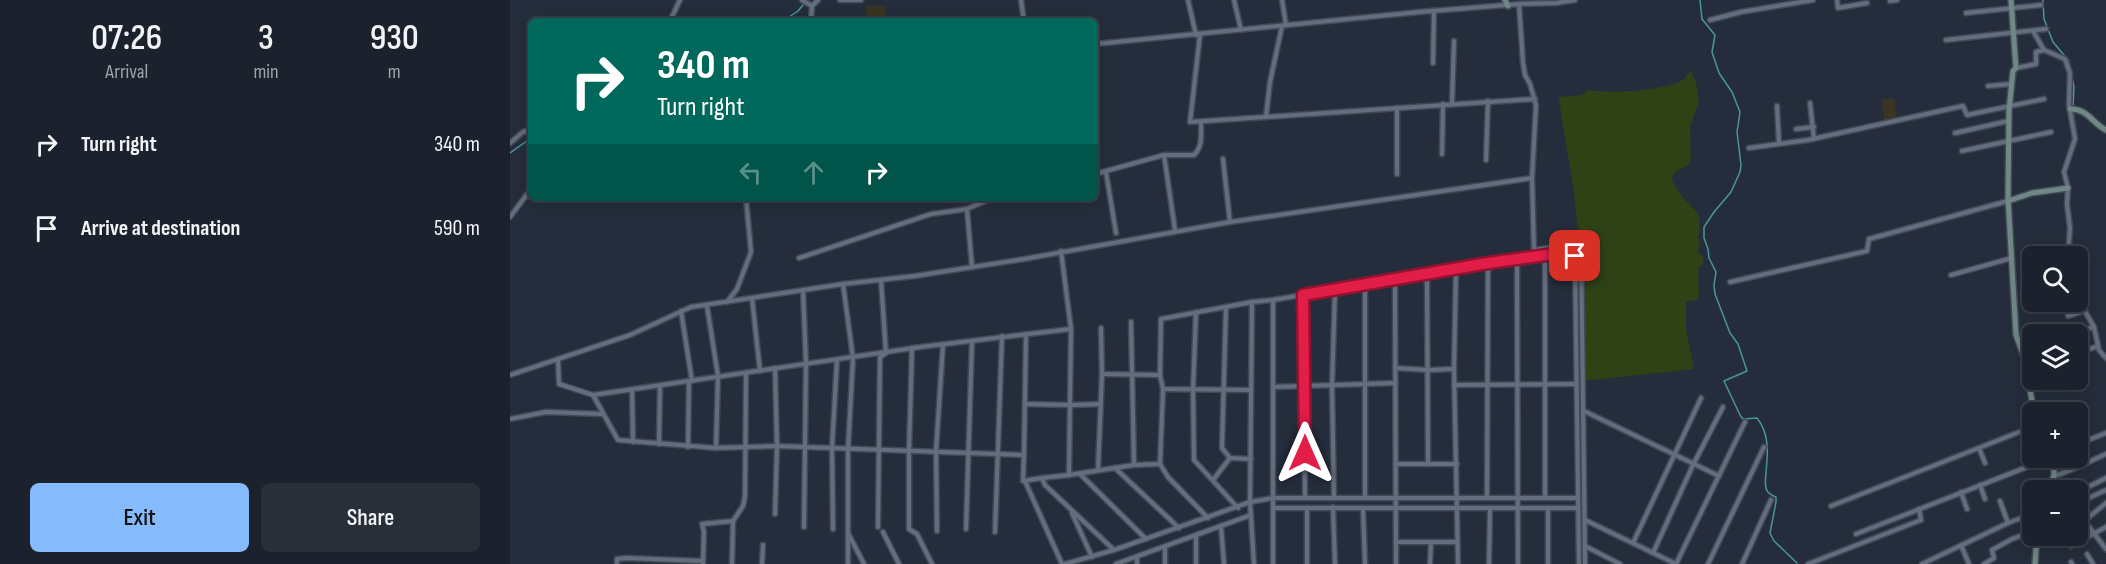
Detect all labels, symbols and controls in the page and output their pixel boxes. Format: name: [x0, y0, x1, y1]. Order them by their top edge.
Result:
text: 07:26: [91, 17, 162, 60]
text: 3: [258, 17, 274, 60]
text: 930: [370, 17, 419, 60]
text: 340 m: [657, 40, 750, 91]
icon: right: [558, 42, 636, 120]
text: Arrival: [105, 60, 148, 84]
text: min: [253, 60, 279, 84]
text: m: [388, 60, 401, 84]
text: Turn right: [657, 91, 744, 123]
icon: right: [30, 128, 63, 161]
text: Turn right: [81, 131, 157, 158]
text: 340 m: [434, 131, 480, 158]
icon: left: [734, 156, 767, 189]
icon: ahead: [797, 156, 830, 189]
icon: right: [860, 156, 893, 189]
icon: arrive: [30, 212, 63, 245]
text: Arrive at destination: [81, 215, 240, 242]
text: 590 m: [434, 215, 480, 242]
pin: [1549, 230, 1600, 281]
icon: arrive: [1558, 239, 1591, 272]
map controls: [2022, 246, 2088, 546]
button: search: [2022, 246, 2088, 312]
button: layers: [2022, 324, 2088, 390]
button: +: [2022, 402, 2088, 468]
position arrow: [1273, 421, 1337, 485]
button: −: [2022, 480, 2088, 546]
button: Exit: [30, 483, 249, 552]
button: Share: [261, 483, 480, 552]

